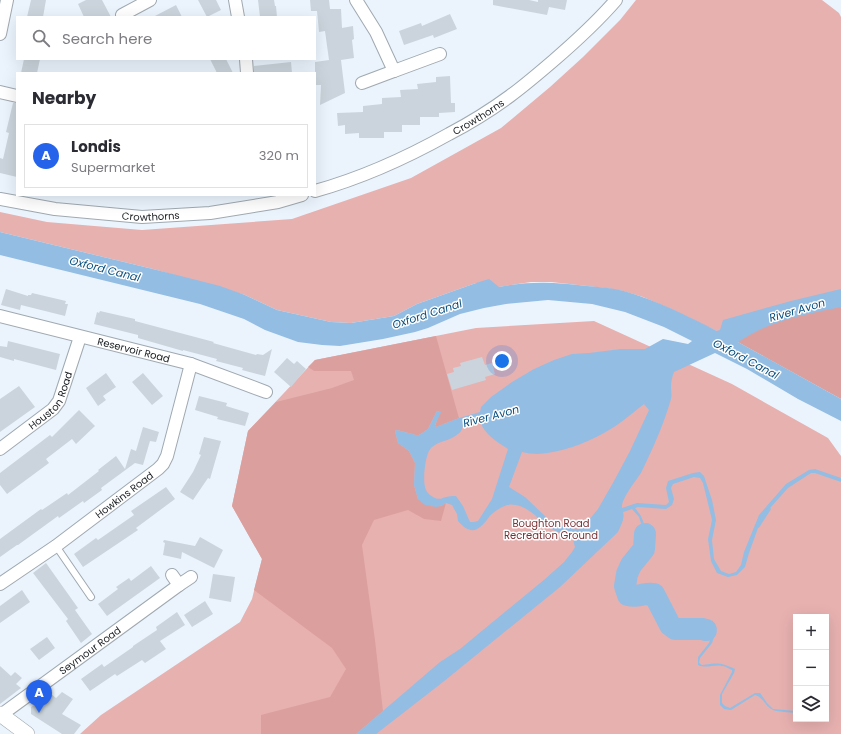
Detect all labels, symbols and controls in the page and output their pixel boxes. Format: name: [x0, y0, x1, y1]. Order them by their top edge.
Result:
search box: [16, 16, 316, 60]
icon: search: [30, 27, 52, 49]
text: Search here: [62, 28, 152, 49]
text: Nearby: [32, 86, 96, 110]
street label: Crowthorns: [450, 95, 507, 138]
text: Londis: [71, 136, 121, 157]
text: A: [41, 146, 51, 165]
text: 320 m: [259, 146, 299, 165]
text: Supermarket: [71, 158, 155, 177]
street label: Crowthorns: [121, 207, 180, 225]
water label: Oxford Canal: [68, 252, 142, 286]
water label: River Avon: [767, 294, 827, 326]
water label: Oxford Canal: [390, 295, 464, 333]
street label: Reservoir Road: [96, 333, 172, 366]
water label: Oxford Canal: [710, 335, 782, 383]
your location: [492, 351, 512, 371]
street label: Houston Road: [25, 370, 76, 433]
water label: River Avon: [461, 401, 521, 431]
street label: Howkins Road: [92, 468, 156, 522]
park label: Boughton Road Recreation Ground: [504, 516, 598, 543]
map controls: [793, 614, 829, 722]
button: +: [793, 614, 829, 650]
street label: Seymour Road: [56, 622, 124, 678]
button: −: [793, 650, 829, 686]
pin: A: [26, 680, 52, 713]
button: layers: [793, 686, 829, 722]

